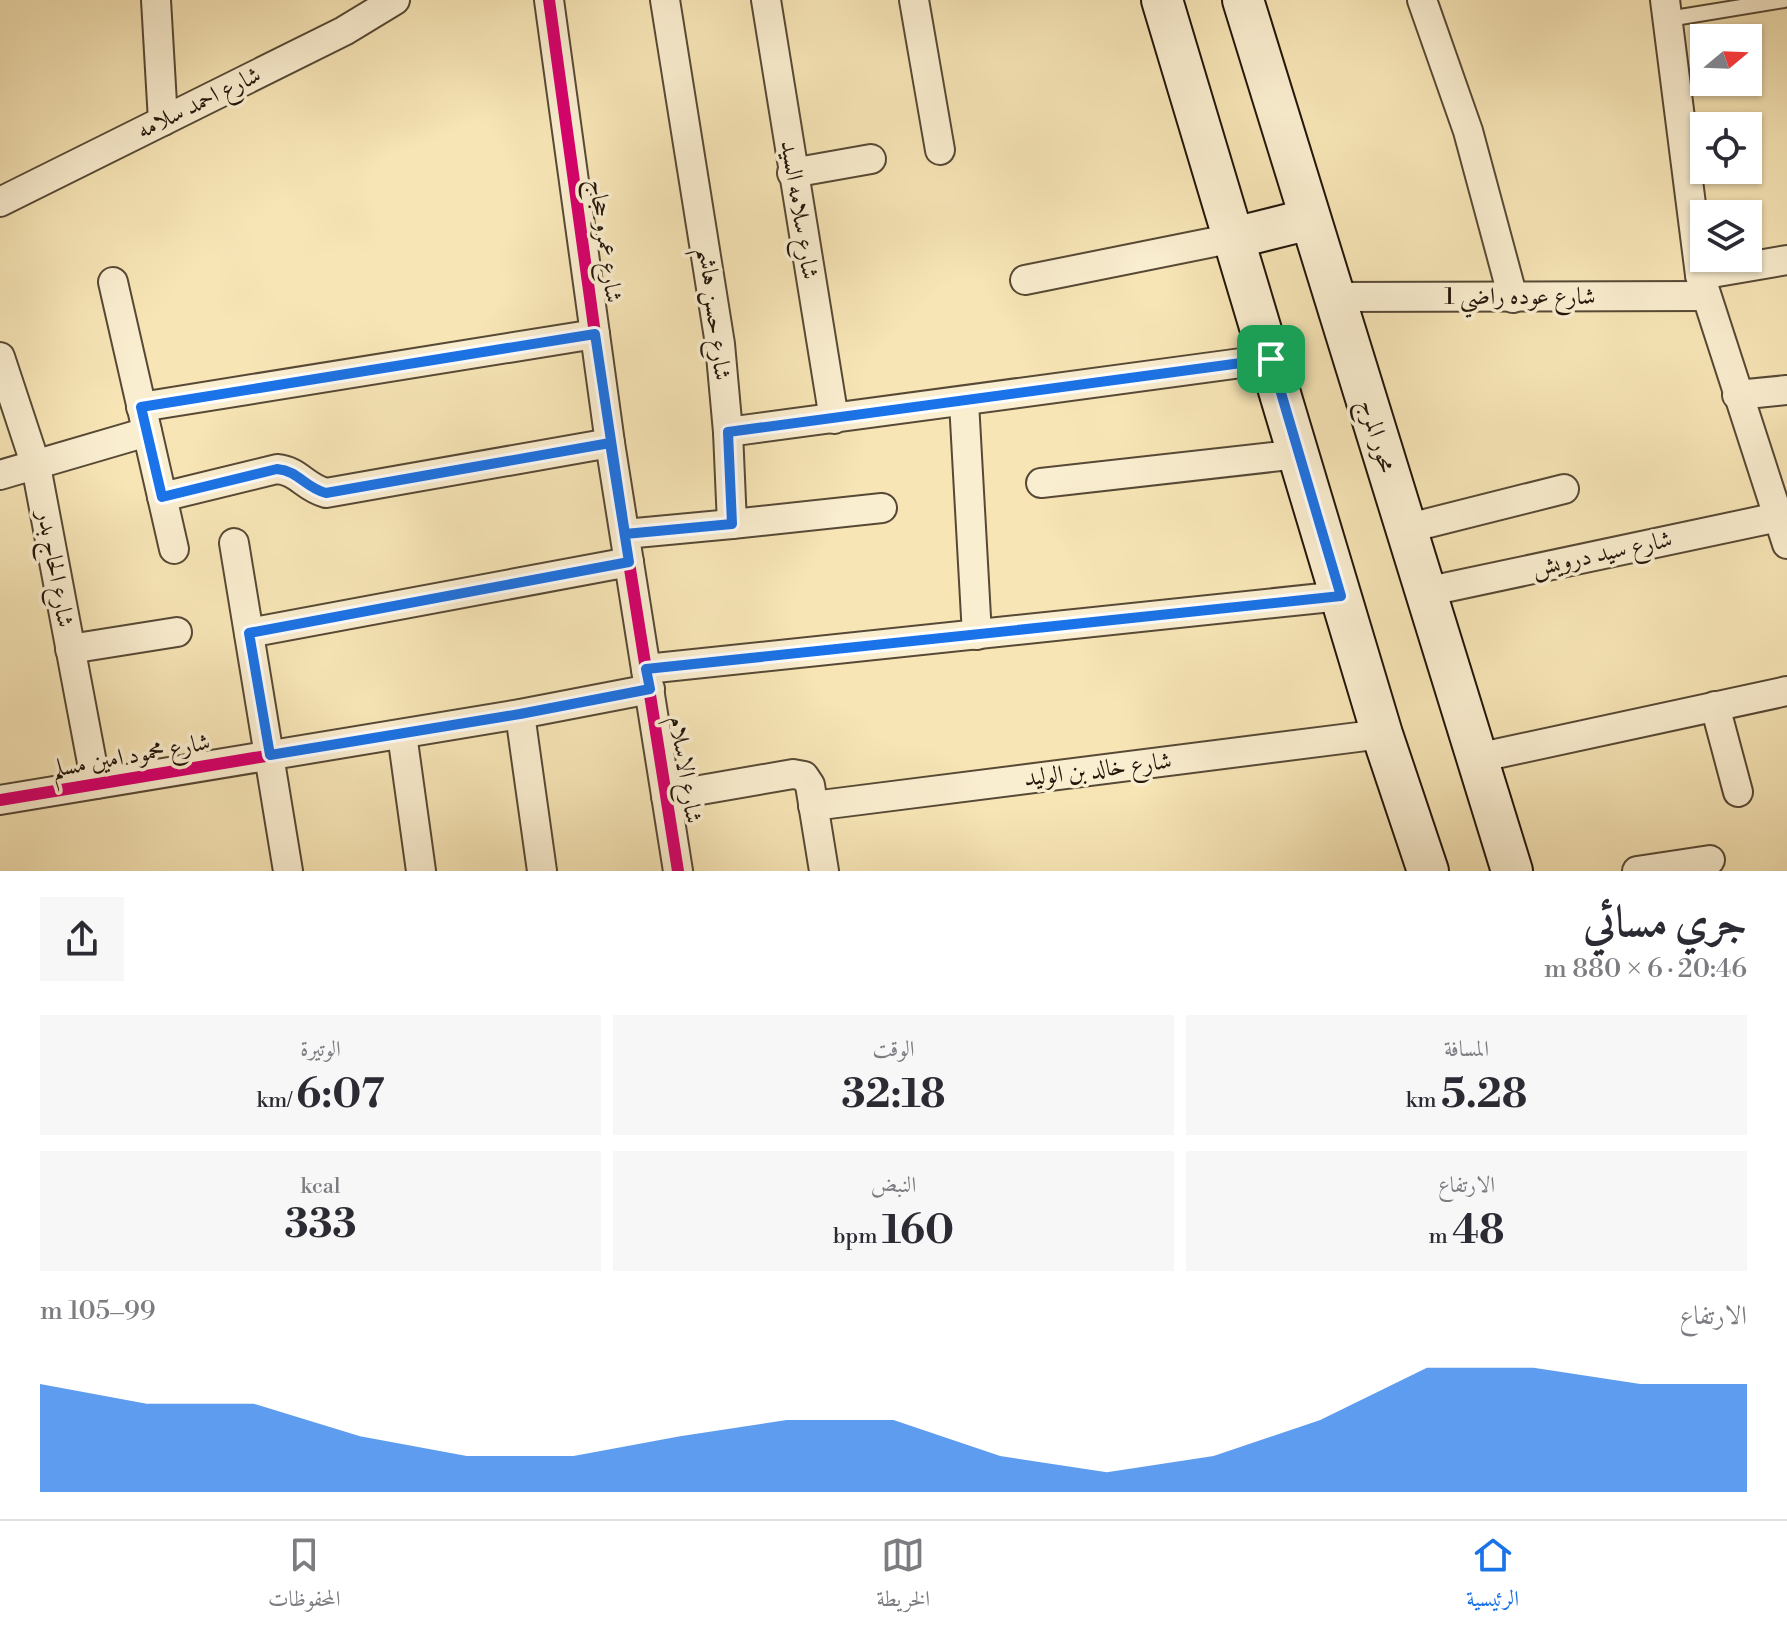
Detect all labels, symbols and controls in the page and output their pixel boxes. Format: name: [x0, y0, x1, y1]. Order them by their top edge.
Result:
north arrow: [1690, 24, 1762, 96]
map controls: [1690, 24, 1762, 272]
street label: شارع احمد سلامه: [132, 60, 268, 149]
button: locate: [1690, 112, 1762, 184]
street label: شارع سلامه السيد: [769, 138, 825, 282]
street label: شارع عمرو حجاج: [577, 177, 629, 306]
button: layers: [1690, 200, 1762, 272]
street label: شارع حسن هاشم: [683, 246, 737, 383]
street label: شارع عوده راضي 1: [1444, 282, 1596, 318]
pin: [1237, 325, 1305, 393]
icon: arrive: [1249, 337, 1293, 381]
street label: محور المرج: [1347, 396, 1402, 478]
street label: شارع الحاج بدر: [25, 506, 80, 631]
street label: شارع سيد درويش: [1529, 524, 1676, 587]
street label: شارع الاسلام: [657, 714, 708, 827]
street label: شارع محمود امين مسلم: [49, 727, 214, 793]
street label: شارع خالد بن الوليد: [1022, 746, 1174, 798]
text: جري مسائي: [1583, 895, 1747, 950]
button: share: [40, 897, 124, 981]
text: 20:46 · 6 × 880 m: [1544, 953, 1747, 985]
text: الوتيرة: [300, 1036, 341, 1063]
text: الوقت: [872, 1036, 915, 1063]
text: المسافة: [1444, 1036, 1489, 1063]
text: 6:07: [296, 1070, 385, 1120]
text: 32:18: [841, 1070, 946, 1120]
text: 5.28: [1441, 1070, 1527, 1120]
text: /km: [256, 1087, 296, 1114]
text: km: [1406, 1087, 1441, 1114]
text: النبض: [871, 1172, 916, 1199]
text: الارتفاع: [1438, 1172, 1495, 1199]
text: kcal: [301, 1173, 340, 1200]
text: 333: [284, 1200, 357, 1250]
text: 160: [882, 1206, 954, 1256]
text: 48: [1452, 1206, 1505, 1256]
text: bpm: [833, 1223, 882, 1250]
text: m: [1428, 1223, 1452, 1250]
text: 99–105 m: [40, 1295, 156, 1327]
text: الارتفاع: [1680, 1300, 1747, 1332]
tab: المحفوظات: [268, 1533, 341, 1620]
tab: الخريطة: [877, 1533, 930, 1620]
tab: الرئيسية: [1466, 1533, 1519, 1620]

